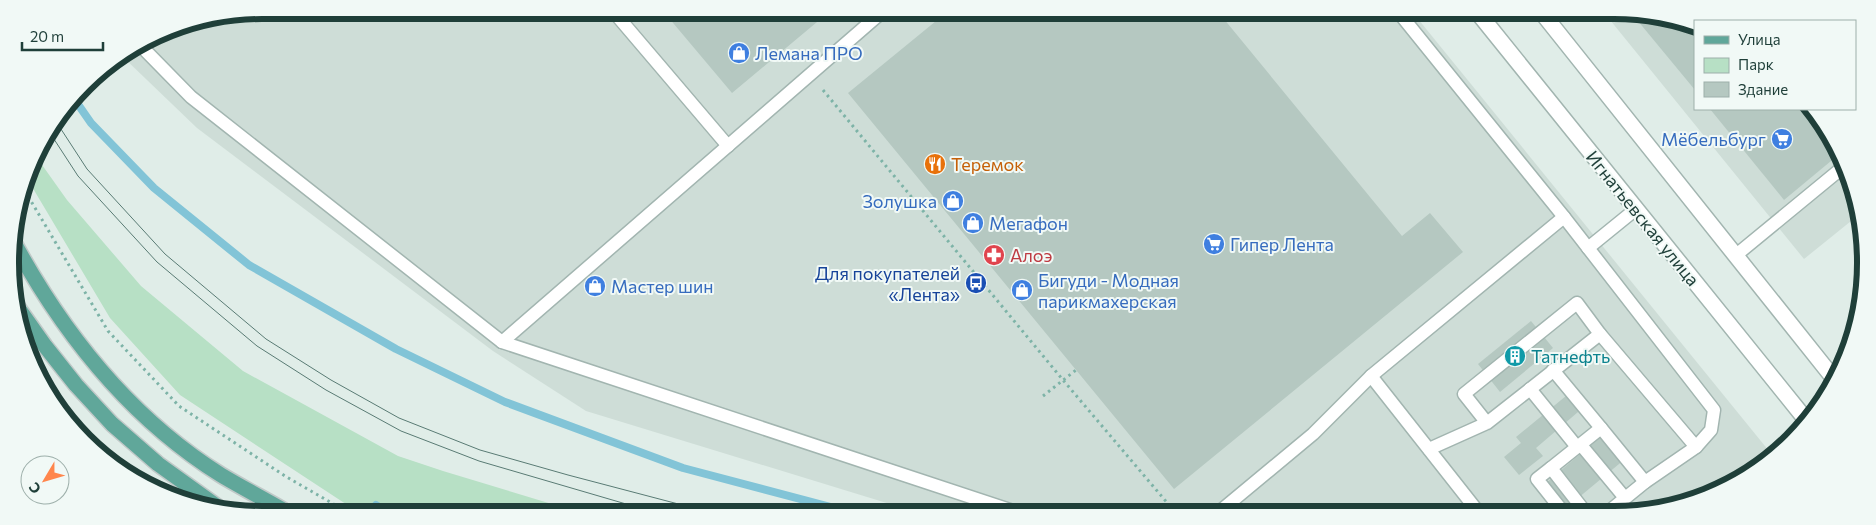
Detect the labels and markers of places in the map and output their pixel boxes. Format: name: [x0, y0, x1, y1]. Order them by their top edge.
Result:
shop icon: Лемана ПРО: [727, 41, 751, 65]
place label: Лемана ПРО: [755, 42, 863, 64]
supermarket icon: Мёбельбург: [1770, 127, 1794, 151]
place label: Мёбельбург: [1661, 128, 1766, 150]
restaurant icon: Теремок: [923, 152, 947, 176]
place label: Теремок: [951, 153, 1024, 175]
shop icon: Золушка: [941, 189, 965, 213]
place label: Золушка: [862, 190, 937, 212]
shop icon: Мегафон: [961, 211, 985, 235]
place label: Мегафон: [989, 212, 1068, 234]
supermarket icon: Гипер Лента: [1202, 232, 1226, 256]
place label: Гипер Лента: [1230, 233, 1334, 255]
pharmacy icon: Алоэ: [982, 243, 1006, 267]
place label: Алоэ: [1010, 244, 1053, 266]
place label: Для покупателей «Лента»: [815, 262, 960, 305]
place label: Бигуди - Модная парикмахерская: [1038, 269, 1179, 312]
bus stop icon: Для покупателей «Лента»: [964, 271, 988, 295]
shop icon: Мастер шин: [583, 274, 607, 298]
place label: Мастер шин: [611, 275, 714, 297]
shop icon: Бигуди - Модная парикмахерская: [1010, 278, 1034, 302]
building icon: Татнефть: [1503, 344, 1527, 368]
place label: Татнефть: [1531, 345, 1610, 367]

